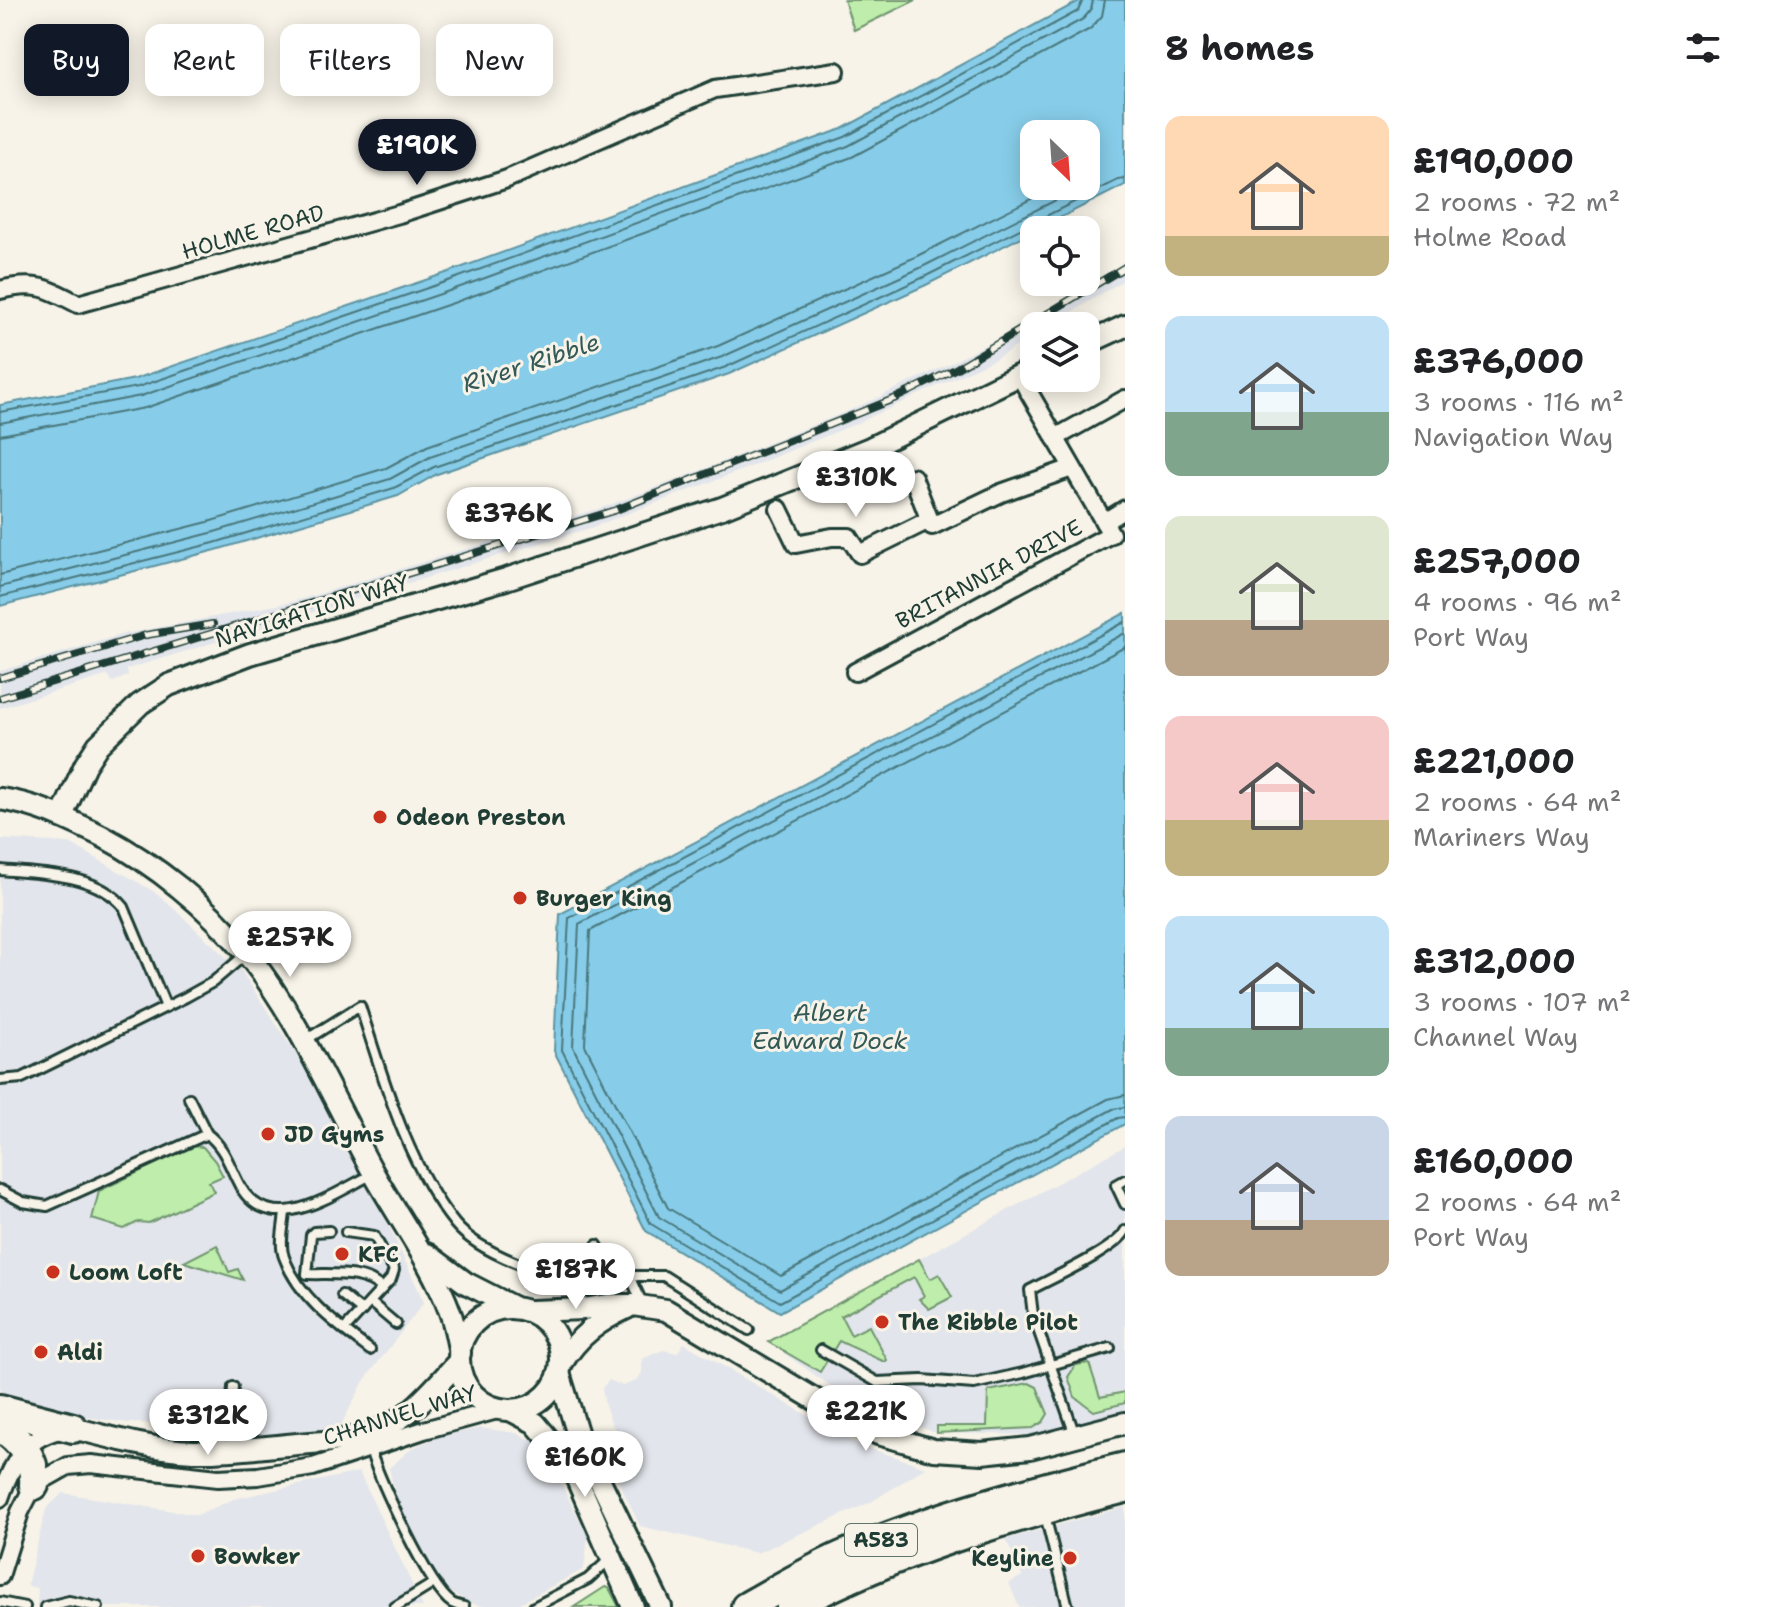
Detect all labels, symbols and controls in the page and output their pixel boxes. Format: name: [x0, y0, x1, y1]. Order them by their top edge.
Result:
chip: Buy: [24, 24, 129, 96]
chip: Rent: [145, 24, 264, 96]
chip: Filters: [280, 24, 420, 96]
chip: New: [436, 24, 553, 96]
text: 8 homes: [1165, 25, 1314, 71]
icon: filters: [1681, 26, 1725, 70]
pin: £190K: [361, 119, 473, 187]
north arrow: [1020, 120, 1100, 200]
map controls: [1020, 120, 1100, 392]
text: £190K: [376, 127, 458, 162]
text: £190,000: [1413, 138, 1574, 184]
icon: home: [1229, 148, 1325, 244]
text: 2 rooms · 72 m²: [1413, 184, 1620, 219]
street label: HOLME ROAD: [178, 198, 328, 266]
button: locate: [1020, 216, 1100, 296]
text: Holme Road: [1413, 219, 1566, 254]
button: layers: [1020, 312, 1100, 392]
water label: River Ribble: [458, 326, 604, 400]
text: £376,000: [1413, 338, 1584, 384]
icon: home: [1229, 348, 1325, 444]
text: 3 rooms · 116 m²: [1413, 384, 1624, 419]
text: Navigation Way: [1413, 419, 1613, 454]
pin: £310K: [800, 451, 912, 519]
text: £310K: [815, 459, 897, 494]
pin: £376K: [453, 487, 565, 555]
text: £376K: [465, 495, 553, 530]
street label: BRITANNIA DRIVE: [891, 513, 1087, 635]
text: £257,000: [1413, 538, 1581, 584]
icon: home: [1229, 548, 1325, 644]
street label: NAVIGATION WAY: [211, 568, 413, 654]
text: 4 rooms · 96 m²: [1413, 584, 1622, 619]
text: Port Way: [1413, 619, 1529, 654]
text: £221,000: [1413, 738, 1575, 784]
icon: home: [1229, 748, 1325, 844]
text: 2 rooms · 64 m²: [1413, 784, 1621, 819]
place label: Odeon Preston: [396, 803, 566, 832]
marker: Odeon Preston: [371, 808, 389, 826]
text: Mariners Way: [1413, 819, 1590, 854]
place label: Burger King: [536, 884, 671, 913]
marker: Burger King: [511, 889, 529, 907]
pin: £257K: [234, 911, 346, 979]
text: £257K: [246, 919, 334, 954]
text: £312,000: [1413, 938, 1576, 984]
icon: home: [1229, 948, 1325, 1044]
text: 3 rooms · 107 m²: [1413, 984, 1631, 1019]
water label: Albert Edward Dock: [752, 997, 908, 1057]
text: Channel Way: [1413, 1019, 1578, 1054]
place label: JD Gyms: [284, 1120, 384, 1149]
marker: JD Gyms: [259, 1125, 277, 1143]
text: £160,000: [1413, 1138, 1574, 1184]
icon: home: [1229, 1148, 1325, 1244]
text: 2 rooms · 64 m²: [1413, 1184, 1621, 1219]
text: Port Way: [1413, 1219, 1529, 1254]
place label: KFC: [358, 1240, 399, 1269]
pin: £187K: [520, 1243, 632, 1311]
marker: KFC: [333, 1245, 351, 1263]
text: £187K: [535, 1251, 617, 1286]
place label: Loom Loft: [69, 1258, 183, 1287]
marker: Loom Loft: [44, 1263, 62, 1281]
place label: The Ribble Pilot: [898, 1308, 1078, 1337]
marker: The Ribble Pilot: [873, 1313, 891, 1331]
place label: Aldi: [57, 1338, 103, 1367]
marker: Aldi: [32, 1343, 50, 1361]
street label: CHANNEL WAY: [320, 1378, 480, 1452]
pin: £221K: [810, 1385, 922, 1453]
pin: £312K: [152, 1389, 264, 1457]
text: £221K: [825, 1393, 907, 1428]
text: £312K: [167, 1397, 249, 1432]
pin: £160K: [529, 1431, 641, 1499]
text: £160K: [544, 1439, 626, 1474]
road number: A583: [845, 1524, 917, 1556]
place label: Bowker: [214, 1542, 301, 1571]
place label: Keyline: [971, 1544, 1054, 1573]
marker: Bowker: [189, 1547, 207, 1565]
marker: Keyline: [1061, 1549, 1079, 1567]

